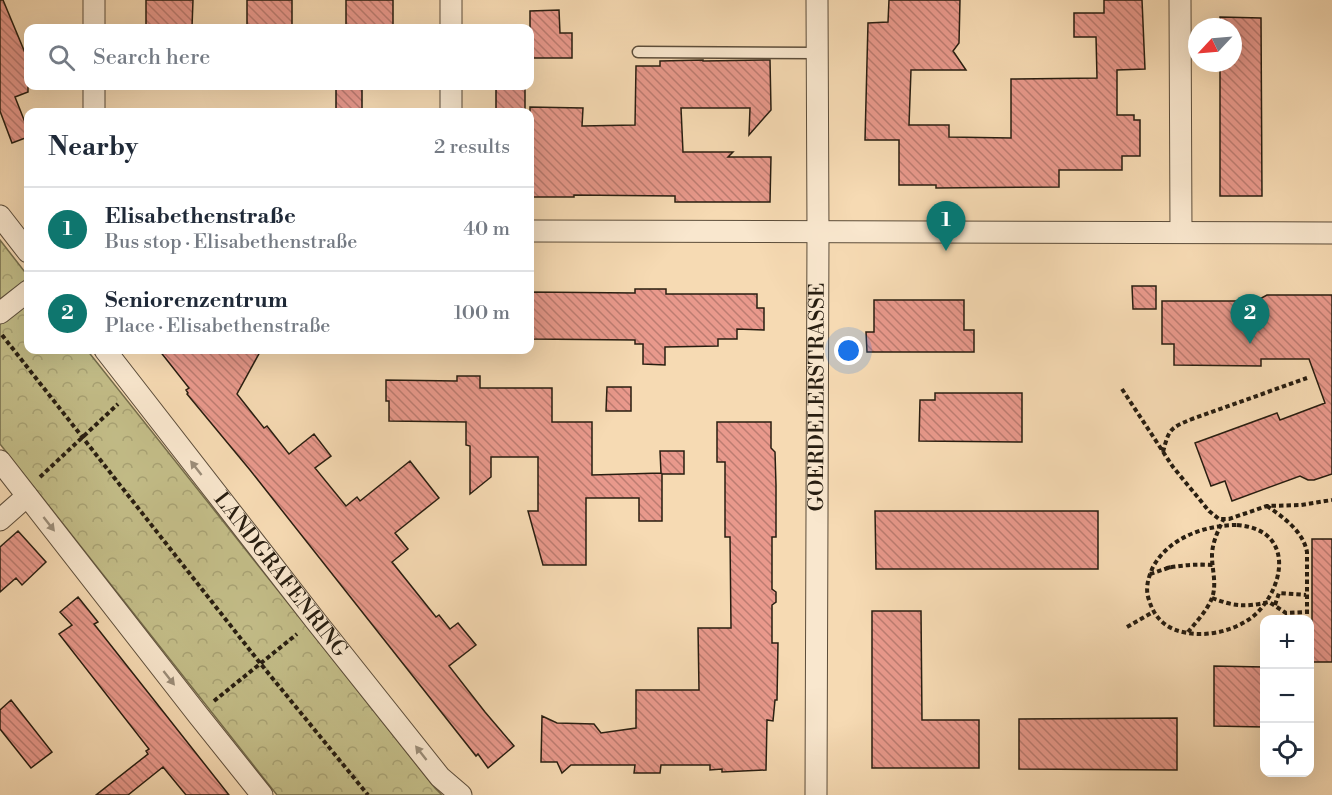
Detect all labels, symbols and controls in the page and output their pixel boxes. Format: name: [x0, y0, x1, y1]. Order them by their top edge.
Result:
north arrow: [1188, 18, 1242, 72]
search box: [24, 24, 534, 90]
icon: search: [45, 41, 78, 74]
text: Search here: [93, 44, 210, 71]
text: Nearby: [48, 131, 138, 163]
text: 2 results: [434, 135, 510, 160]
pin: 1: [926, 202, 966, 251]
text: Elisabethenstraße: [105, 203, 296, 230]
text: 1: [63, 217, 72, 242]
text: 40 m: [463, 217, 510, 242]
text: Bus stop · Elisabethenstraße: [105, 230, 357, 255]
street label: GOERDELERSTRASSE: [804, 283, 831, 511]
text: Seniorenzentrum: [105, 287, 288, 314]
pin: 2: [1230, 294, 1270, 344]
text: 2: [61, 301, 74, 326]
text: 100 m: [454, 301, 510, 326]
text: Place · Elisabethenstraße: [105, 314, 330, 339]
your location: [834, 336, 863, 365]
one-way arrow: [191, 460, 203, 475]
street label: LANDGRAFENRING: [208, 487, 353, 663]
one-way arrow: [42, 516, 54, 531]
map controls: [1260, 615, 1314, 777]
button: +: [1260, 615, 1314, 669]
button: −: [1260, 669, 1314, 723]
one-way arrow: [162, 670, 174, 685]
button: locate: [1260, 723, 1314, 777]
one-way arrow: [414, 745, 427, 761]

